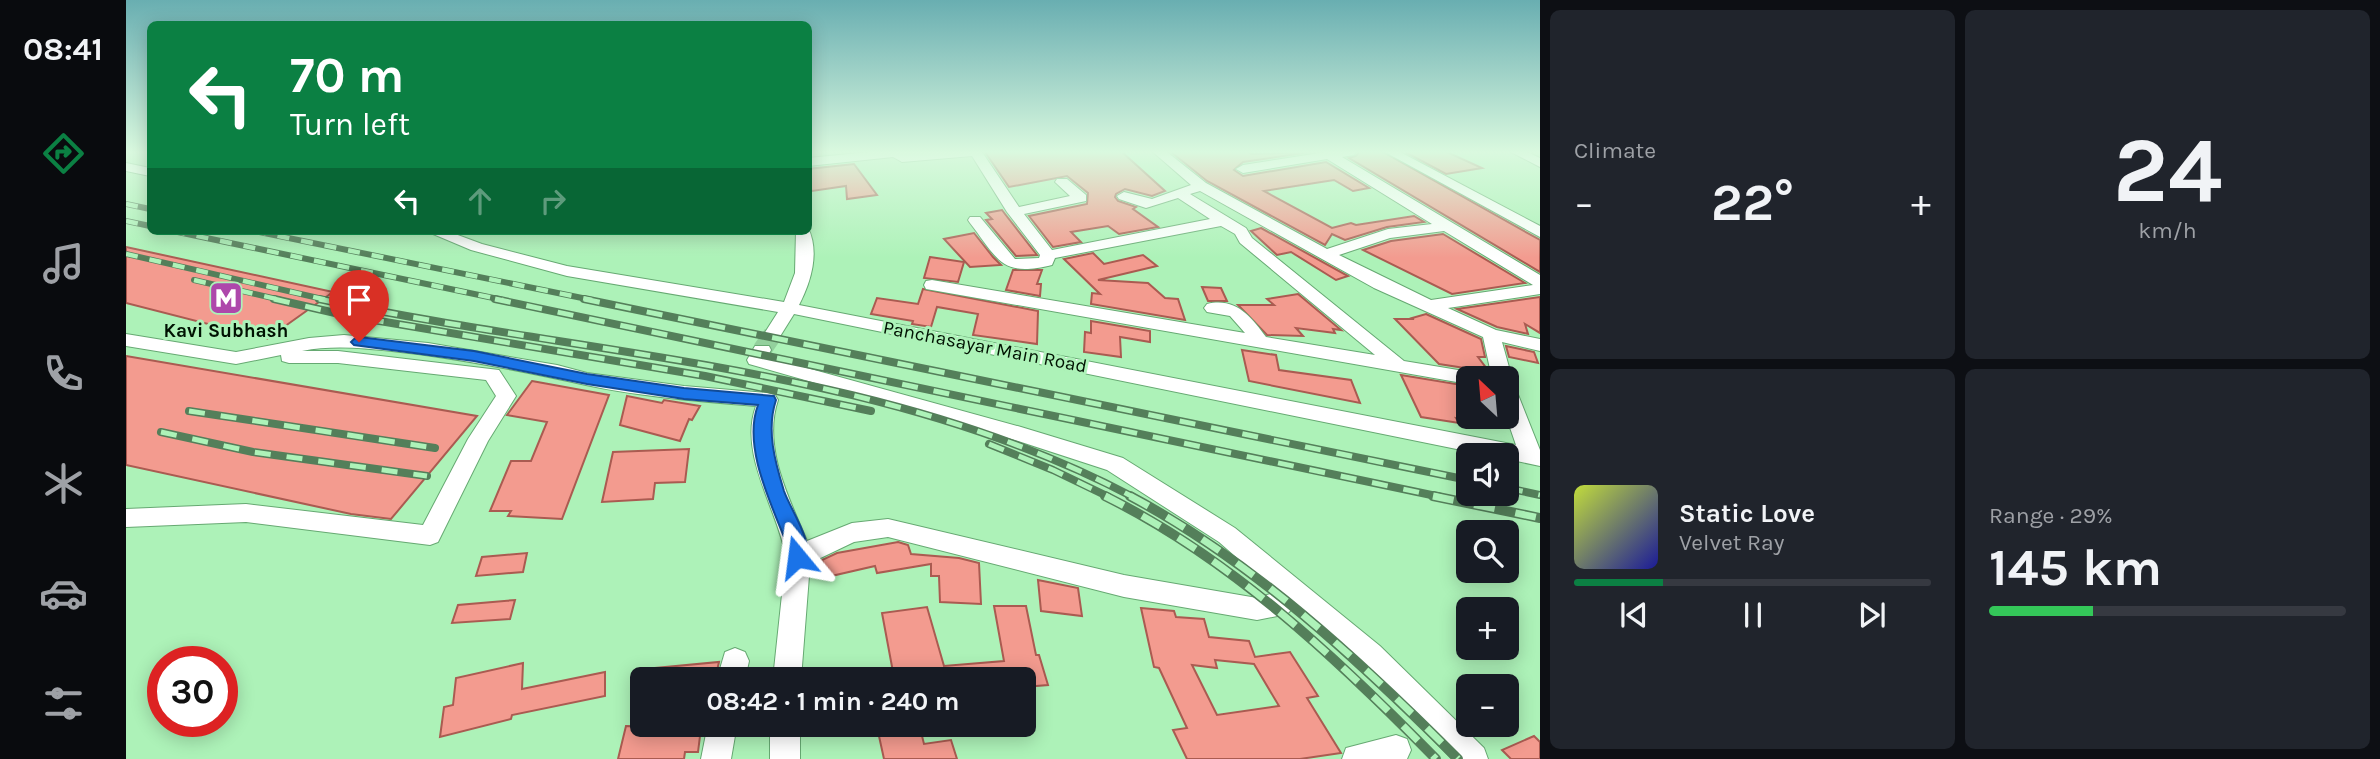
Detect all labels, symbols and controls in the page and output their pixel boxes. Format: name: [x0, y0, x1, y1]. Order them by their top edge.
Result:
text: 08:41: [23, 31, 103, 68]
text: 70 m: [290, 47, 404, 104]
icon: left: [175, 49, 266, 140]
text: Turn left: [290, 106, 410, 143]
text: 24: [2113, 118, 2222, 224]
icon: directions: [39, 129, 88, 178]
text: Climate: [1574, 137, 1656, 164]
text: 22°: [1711, 172, 1794, 233]
text: −: [1574, 181, 1594, 226]
text: +: [1911, 181, 1931, 226]
icon: left: [388, 182, 426, 220]
icon: ahead: [461, 182, 499, 220]
icon: right: [534, 182, 572, 220]
text: km/h: [2138, 217, 2197, 244]
icon: music: [39, 239, 88, 288]
pin: [329, 270, 389, 342]
metro station icon: Kavi Subhash: [207, 279, 245, 317]
icon: arrive: [340, 281, 378, 319]
street label: Panchasayar Main Road: [881, 316, 1089, 378]
place label: Kavi Subhash: [164, 320, 288, 342]
icon: phone: [39, 349, 88, 398]
north arrow: [1456, 366, 1519, 429]
map controls: [1456, 366, 1519, 737]
button: sound: [1456, 443, 1519, 506]
icon: climate: [39, 459, 88, 508]
text: Static Love: [1679, 498, 1815, 529]
text: Range · 29%: [1989, 502, 2113, 529]
position arrow: [760, 520, 834, 594]
button: search: [1456, 520, 1519, 583]
text: Velvet Ray: [1679, 529, 1784, 556]
text: 145 km: [1989, 537, 2162, 598]
icon: car: [39, 569, 88, 618]
icon: previous: [1615, 596, 1653, 634]
icon: pause: [1734, 596, 1772, 634]
icon: next: [1853, 596, 1891, 634]
button: +: [1456, 597, 1519, 660]
speed limit sign: 30: [147, 646, 238, 737]
button: −: [1456, 674, 1519, 737]
icon: filters: [39, 679, 88, 728]
text: 08:42 · 1 min · 240 m: [706, 686, 960, 717]

